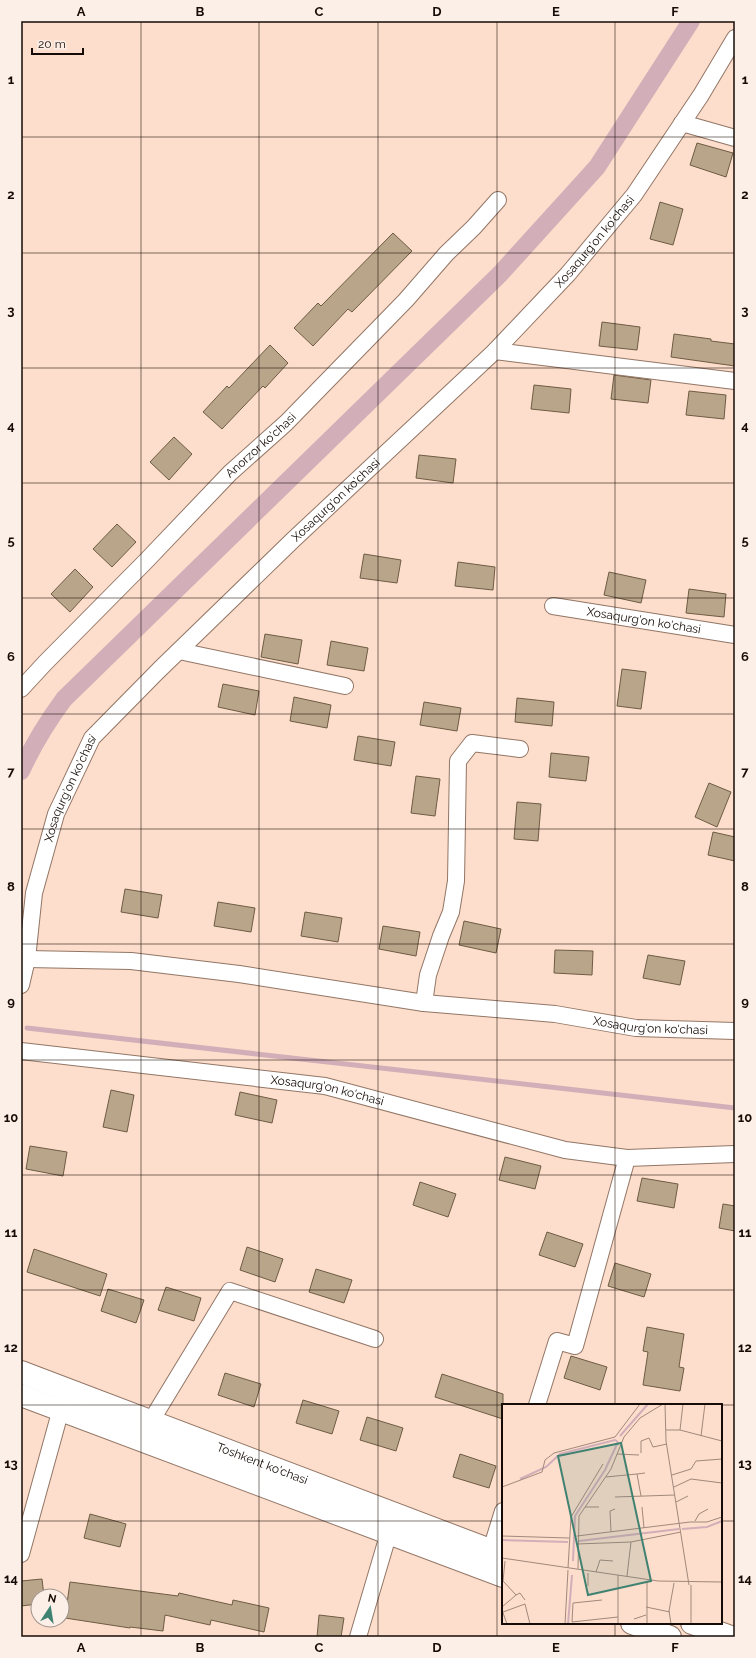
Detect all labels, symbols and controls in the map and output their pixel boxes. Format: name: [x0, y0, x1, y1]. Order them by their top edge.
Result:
text: A: [77, 4, 86, 19]
text: B: [196, 4, 205, 19]
text: C: [315, 4, 324, 19]
text: D: [432, 4, 442, 19]
text: E: [552, 4, 560, 19]
text: F: [671, 4, 679, 19]
scale bar: [32, 30, 83, 56]
text: 20 m: [38, 37, 66, 51]
text: 1: [8, 72, 15, 87]
text: 1: [742, 72, 749, 87]
text: 2: [7, 187, 15, 202]
text: 2: [741, 187, 749, 202]
street label: Xosaqurg'on ko'chasi: [552, 193, 637, 290]
text: 3: [7, 303, 15, 318]
text: 3: [741, 303, 749, 318]
street label: Anorzor ko'chasi: [223, 410, 299, 481]
text: 4: [7, 418, 15, 433]
text: 4: [741, 418, 749, 433]
street label: Xosaqurg'on ko'chasi: [289, 455, 383, 544]
text: 5: [7, 533, 15, 548]
text: 5: [741, 533, 749, 548]
street label: Xosaqurg'on ko'chasi: [586, 604, 702, 636]
text: 6: [7, 649, 15, 664]
text: 6: [741, 649, 749, 664]
street label: Xosaqurg'on ko'chasi: [42, 731, 99, 844]
text: 7: [7, 764, 15, 779]
text: 7: [741, 764, 749, 779]
text: 8: [7, 879, 15, 894]
text: 8: [741, 879, 749, 894]
text: 9: [7, 994, 15, 1009]
text: 9: [741, 994, 749, 1009]
street label: Xosaqurg'on ko'chasi: [592, 1014, 708, 1037]
street label: Xosaqurg'on ko'chasi: [270, 1073, 385, 1108]
text: 10: [4, 1110, 18, 1125]
text: 10: [738, 1110, 752, 1125]
text: 11: [5, 1225, 18, 1240]
text: 11: [739, 1225, 752, 1240]
text: 12: [4, 1340, 18, 1355]
text: 12: [738, 1340, 752, 1355]
inset map: [502, 1404, 722, 1624]
street label: Toshkent ko'chasi: [215, 1440, 310, 1487]
text: 13: [4, 1456, 18, 1471]
text: 13: [738, 1456, 752, 1471]
text: 14: [4, 1571, 18, 1586]
text: 14: [738, 1571, 752, 1586]
north arrow: [30, 1588, 70, 1628]
text: N: [47, 1591, 57, 1606]
text: A: [77, 1640, 86, 1655]
text: B: [196, 1640, 205, 1655]
text: C: [315, 1640, 324, 1655]
text: D: [432, 1640, 442, 1655]
text: E: [552, 1640, 560, 1655]
text: F: [671, 1640, 679, 1655]

